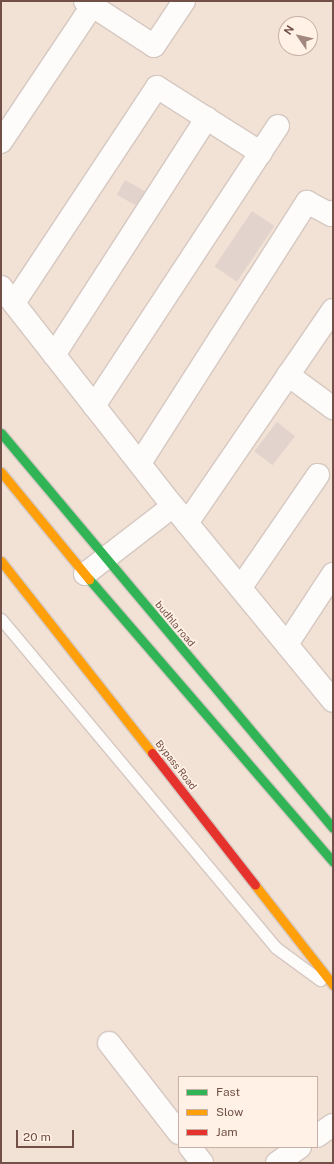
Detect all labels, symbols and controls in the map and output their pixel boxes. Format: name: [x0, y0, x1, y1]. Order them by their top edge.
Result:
north arrow: [278, 16, 318, 56]
text: N: [281, 23, 296, 37]
street label: budhla road: [153, 599, 197, 649]
street label: Bypass Road: [153, 738, 199, 792]
legend: [178, 1076, 318, 1148]
text: Fast: [216, 1085, 240, 1099]
text: Slow: [216, 1105, 243, 1119]
scale bar: [18, 1122, 76, 1148]
text: Jam: [216, 1125, 238, 1139]
text: 20 m: [23, 1130, 51, 1144]

